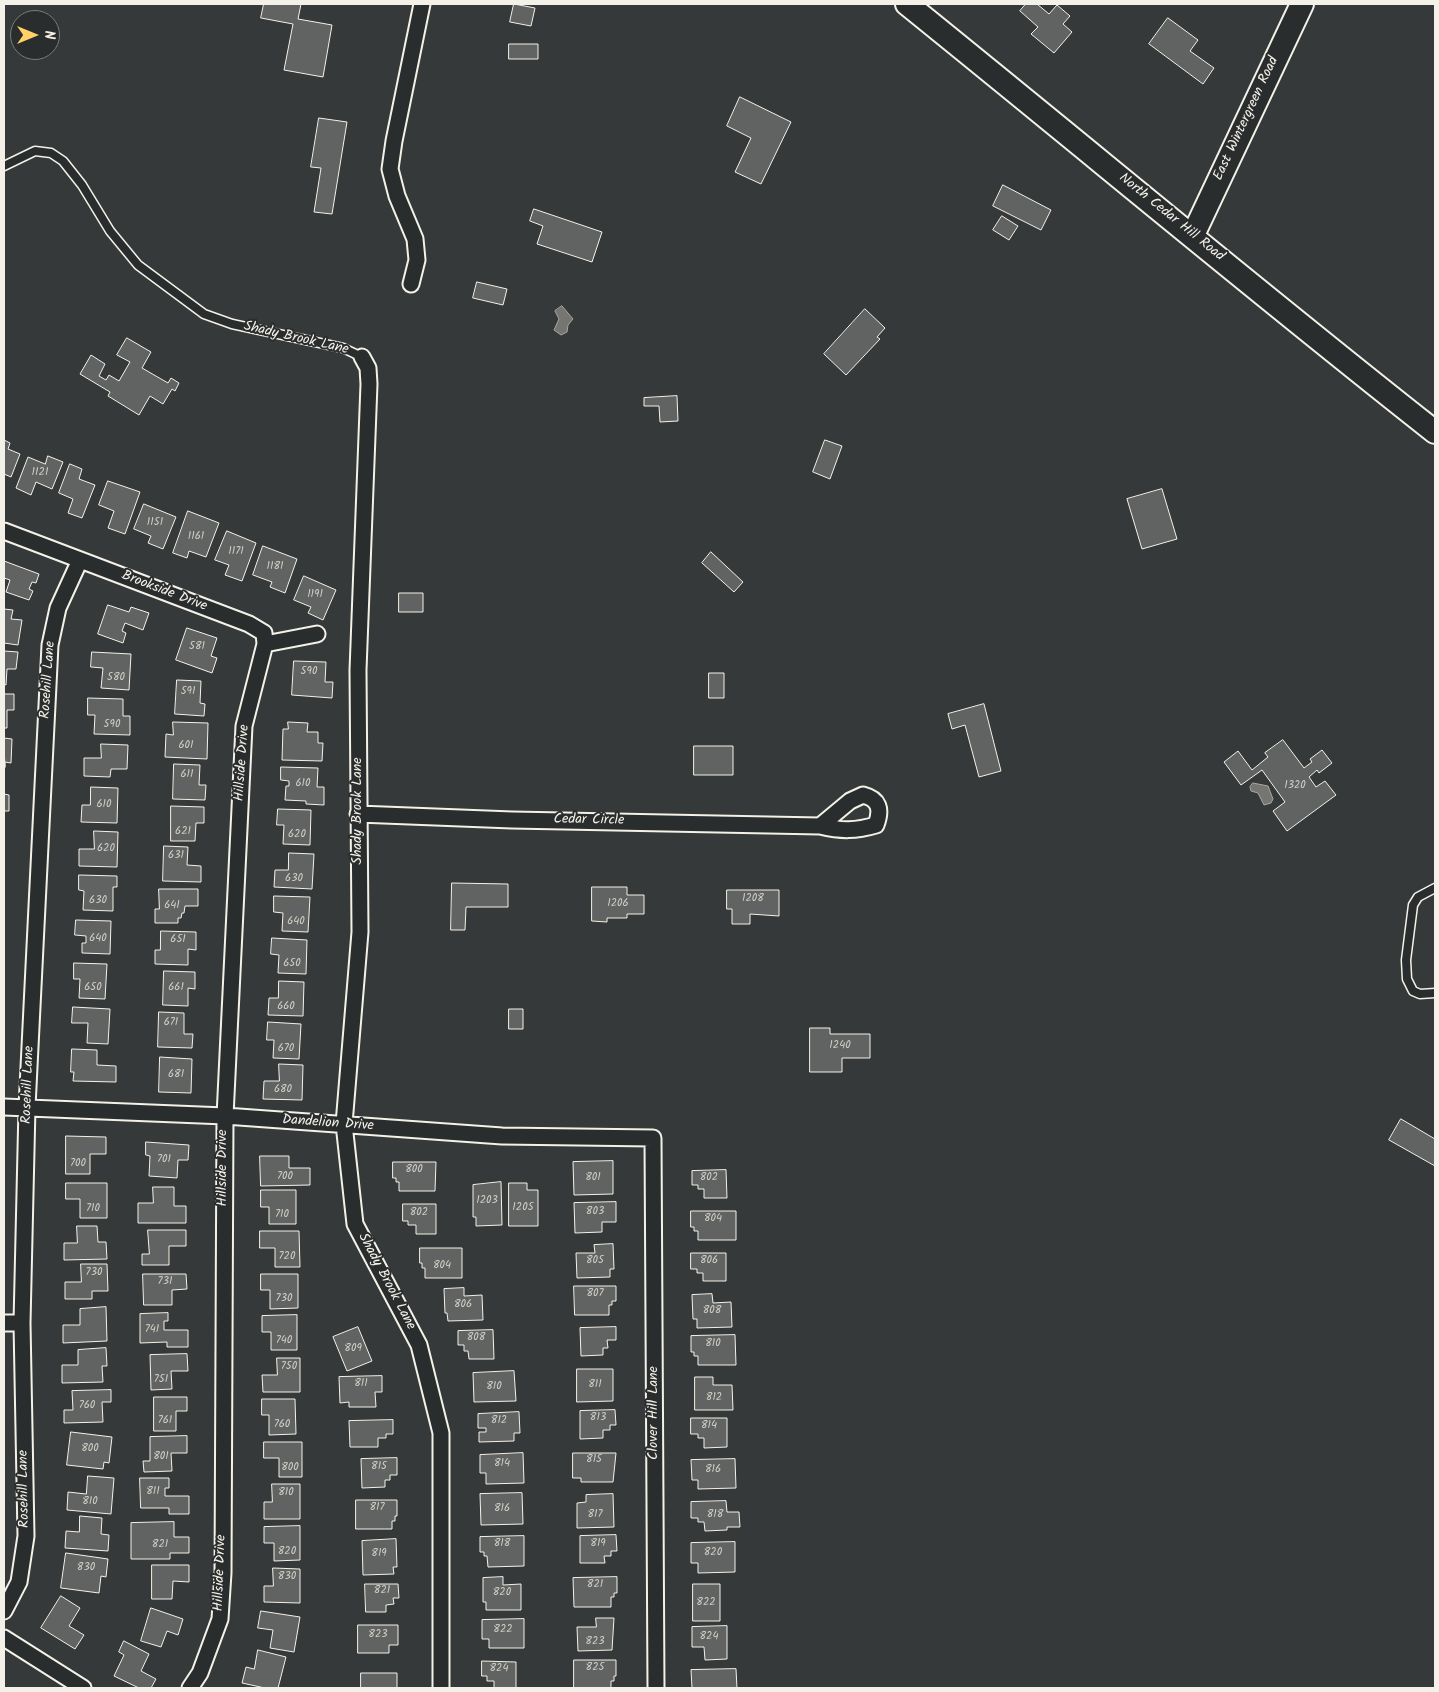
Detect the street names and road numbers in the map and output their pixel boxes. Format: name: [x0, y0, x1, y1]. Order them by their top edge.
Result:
street label: East Wintergreen Road: [1211, 54, 1283, 184]
street label: North Cedar Hill Road: [1115, 170, 1227, 266]
street label: Shady Brook Lane: [242, 319, 350, 359]
street label: Brookside Drive: [119, 568, 209, 616]
street label: Rosehill Lane: [38, 640, 60, 720]
street label: Hillside Drive: [232, 724, 254, 802]
street label: Shady Brook Lane: [351, 757, 367, 865]
street label: Cedar Circle: [553, 812, 625, 830]
street label: Rosehill Lane: [19, 1046, 39, 1124]
street label: Dandelion Drive: [282, 1112, 374, 1136]
street label: Hillside Drive: [216, 1130, 232, 1206]
street label: Shady Brook Lane: [353, 1231, 419, 1333]
street label: Clover Hill Lane: [647, 1366, 663, 1460]
street label: Rosehill Lane: [16, 1450, 34, 1528]
street label: Hillside Drive: [211, 1534, 231, 1612]

